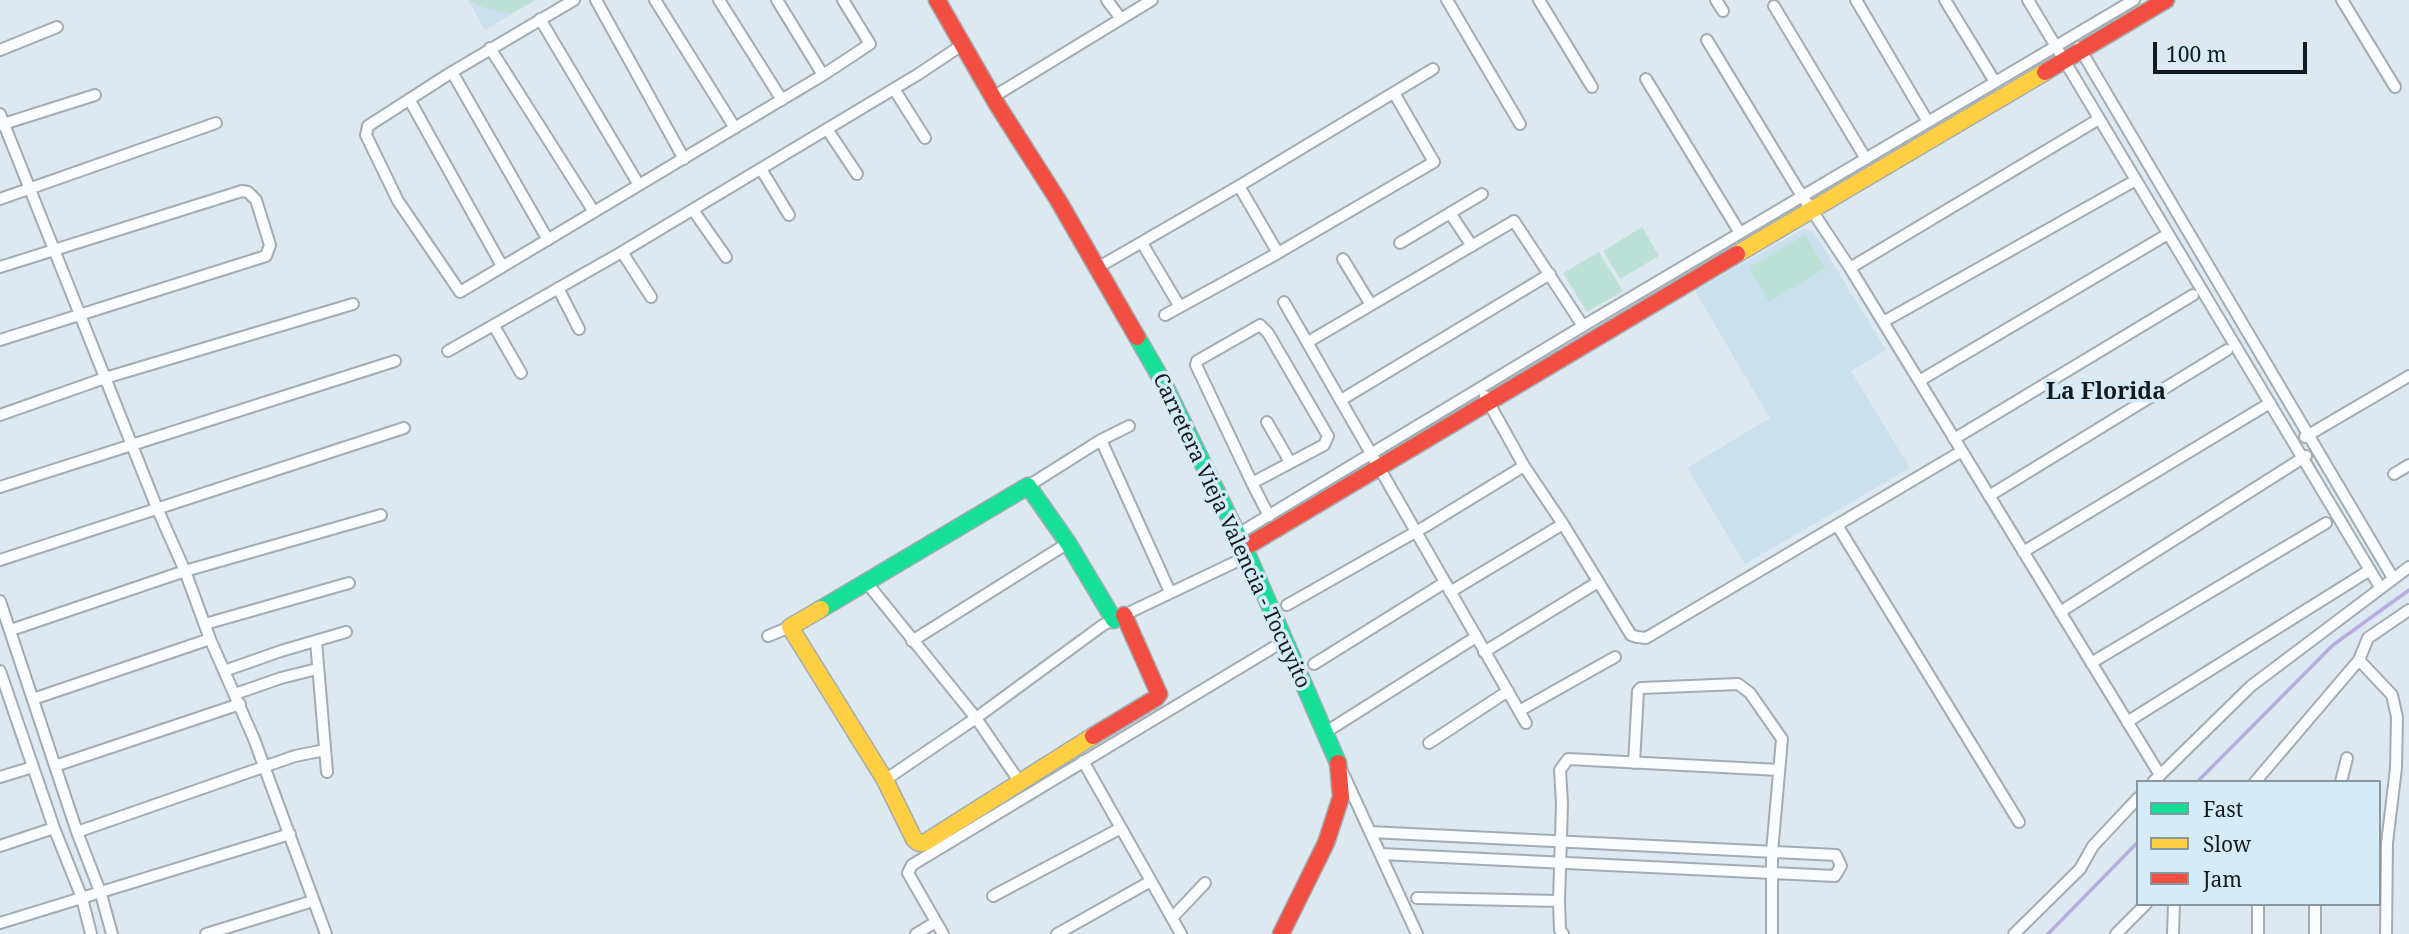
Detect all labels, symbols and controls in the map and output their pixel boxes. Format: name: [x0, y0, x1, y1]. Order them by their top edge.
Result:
scale bar: [2157, 28, 2311, 72]
text: 100 m: [2166, 40, 2227, 68]
street label: Carretera Vieja Valencia - Tocuyito: [1147, 369, 1315, 693]
district label: La Florida: [2046, 378, 2166, 406]
legend: [2136, 780, 2381, 906]
text: Fast: [2203, 795, 2243, 823]
text: Slow: [2203, 830, 2251, 858]
text: Jam: [2203, 865, 2242, 893]

